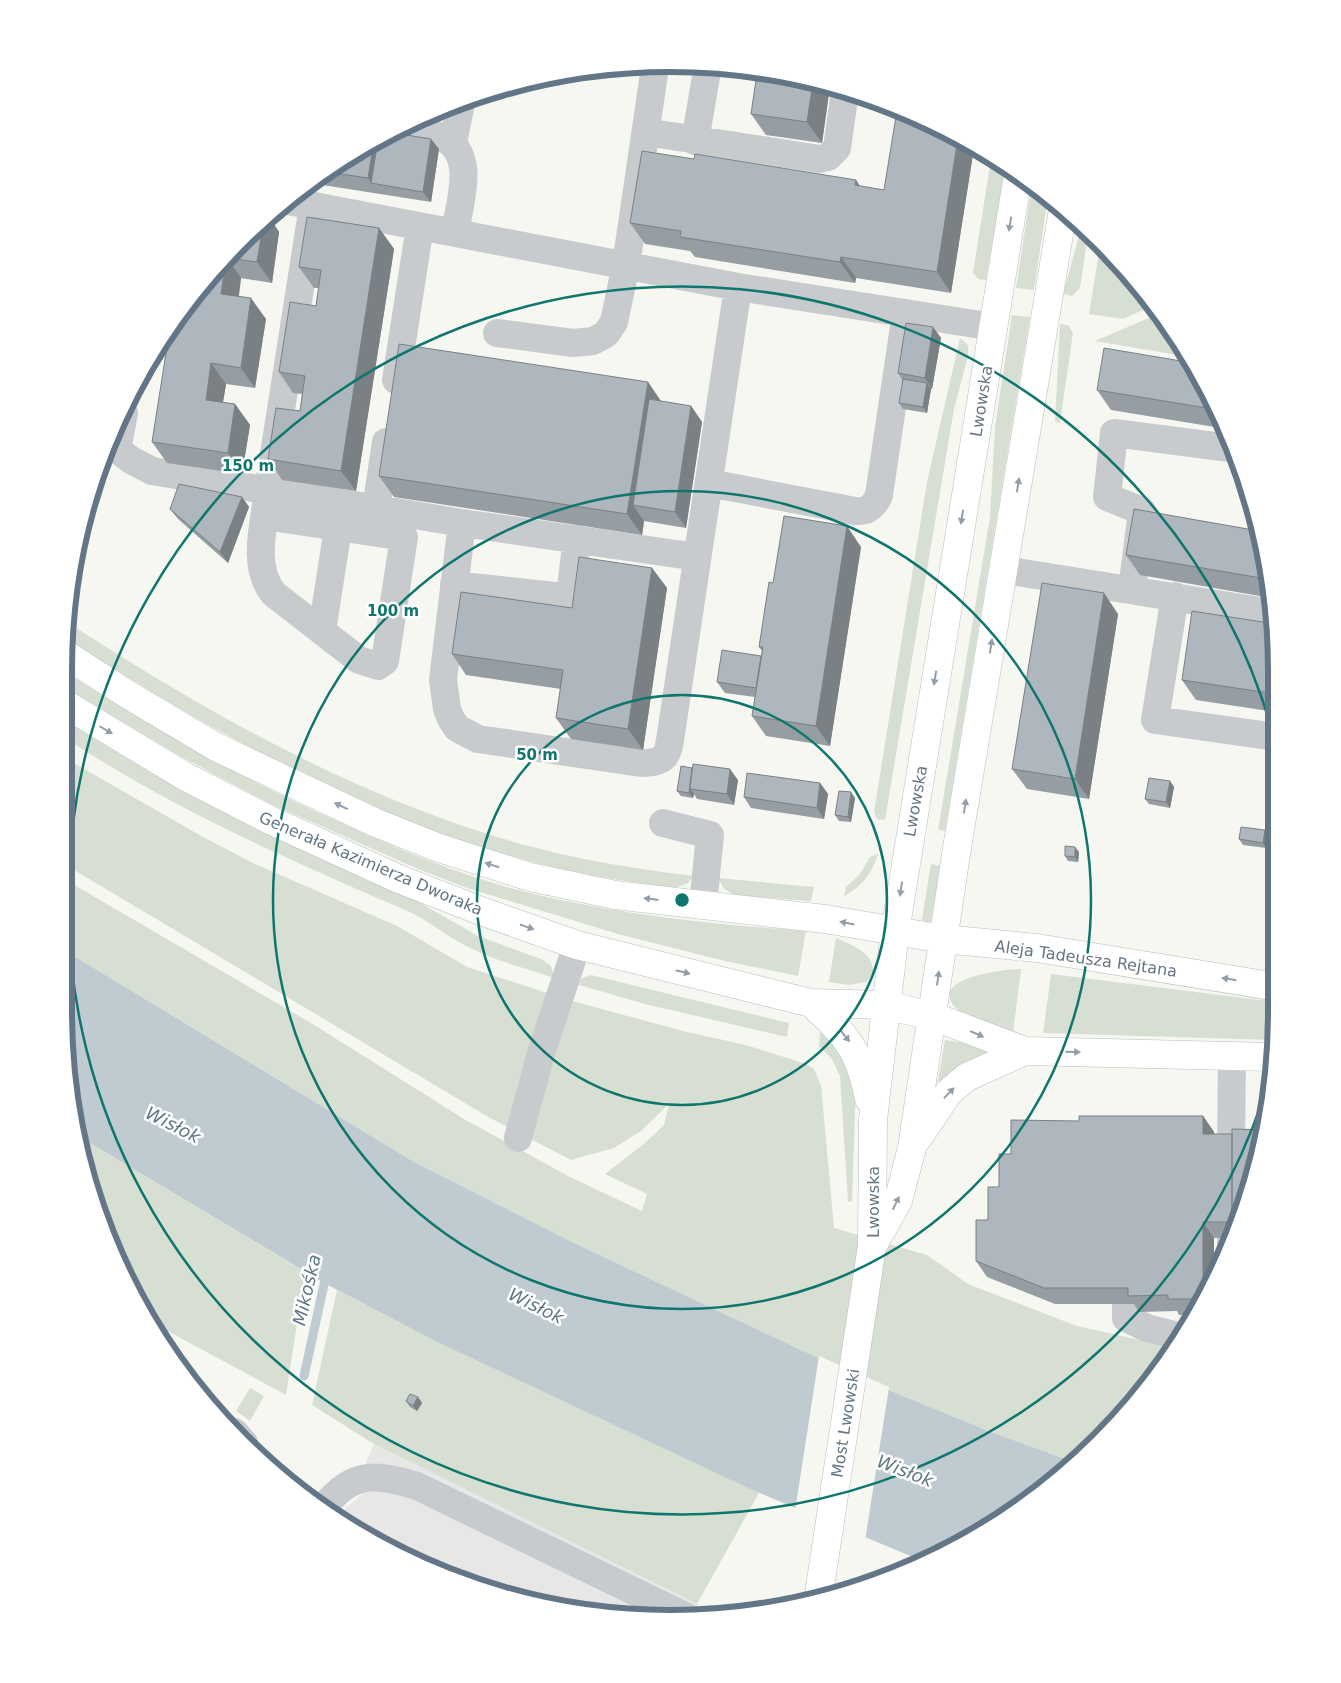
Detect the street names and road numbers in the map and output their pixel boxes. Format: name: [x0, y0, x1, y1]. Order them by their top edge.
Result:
street label: Lwowska: [966, 364, 997, 438]
street label: Lwowska: [900, 764, 931, 838]
street label: Generała Kazimierza Dworaka: [256, 808, 485, 919]
street label: Aleja Tadeusza Rejtana: [994, 936, 1178, 981]
street label: Lwowska: [864, 1166, 883, 1238]
street label: Most Lwowski: [827, 1367, 863, 1479]

